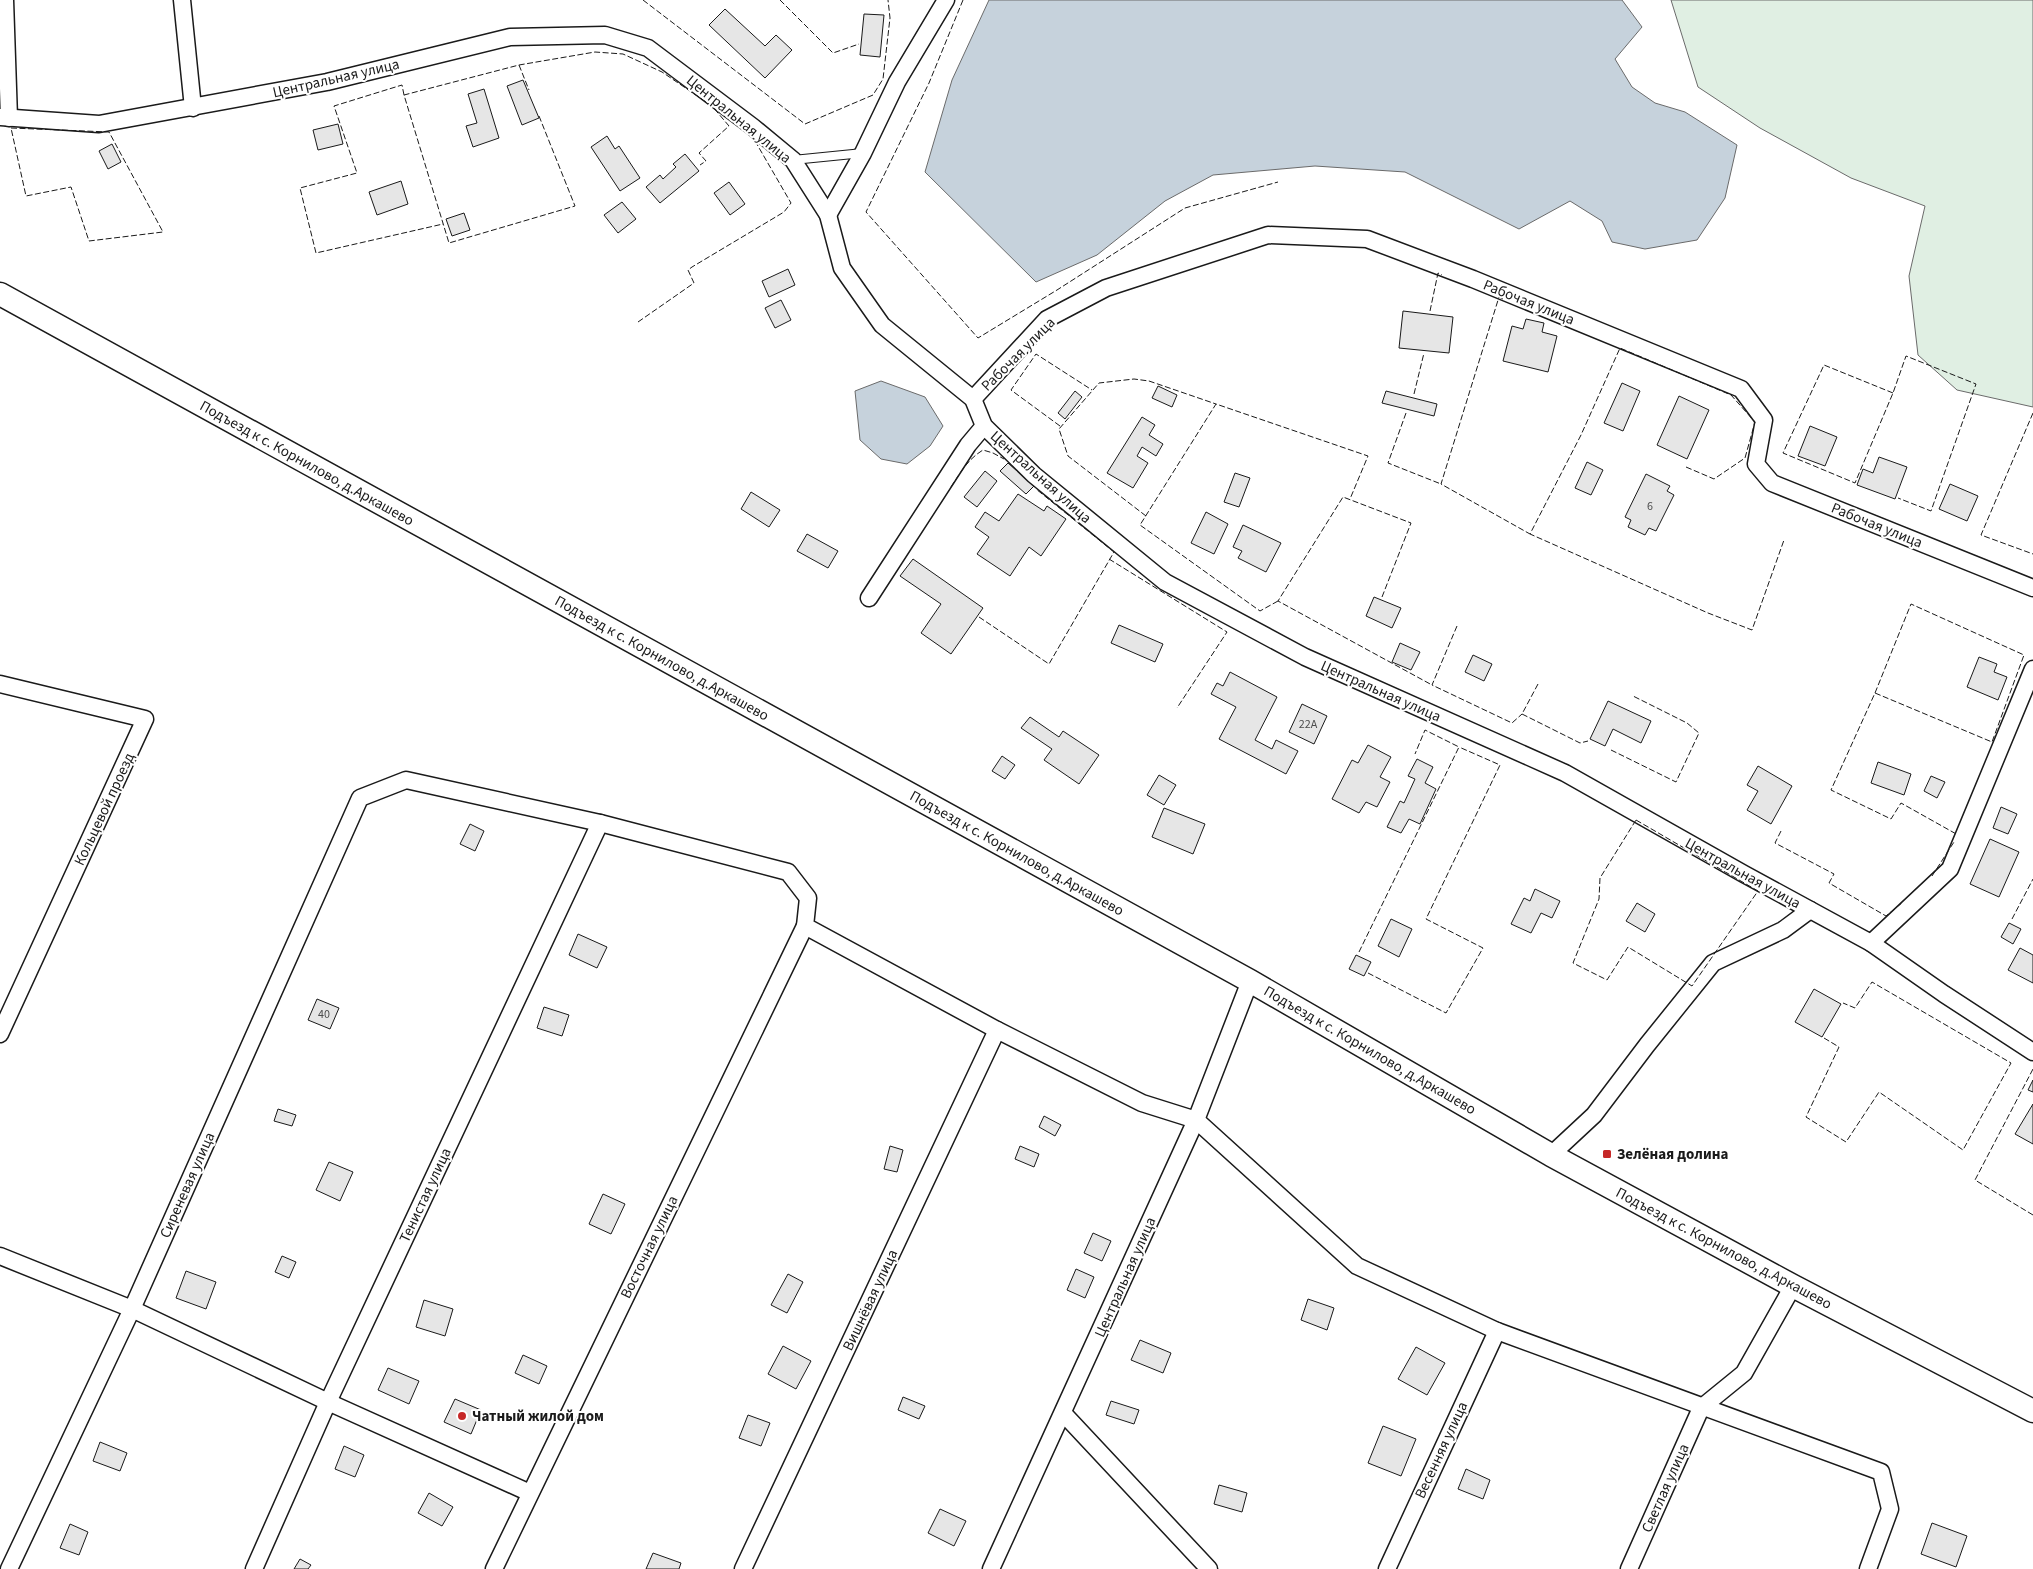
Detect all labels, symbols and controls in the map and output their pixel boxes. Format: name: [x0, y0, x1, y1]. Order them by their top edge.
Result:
street label: Центральная улица: [271, 54, 402, 103]
street label: Центральная улица: [682, 70, 796, 168]
street label: Рабочая улица: [1480, 275, 1578, 330]
street label: Рабочая улица: [977, 313, 1060, 396]
street label: Подъезд к с. Корнилово, д.Аркашево: [196, 396, 418, 531]
street label: Центральная улица: [985, 426, 1096, 529]
house number: 6: [1647, 498, 1653, 515]
street label: Рабочая улица: [1828, 498, 1926, 553]
street label: Подъезд к с. Корнилово, д.Аркашево: [551, 591, 773, 726]
street label: Центральная улица: [1317, 656, 1444, 727]
house number: 22А: [1299, 716, 1318, 733]
street label: Кольцевой проезд: [69, 749, 140, 869]
street label: Подъезд к с. Корнилово, д.Аркашево: [906, 786, 1128, 921]
street label: Центральная улица: [1681, 833, 1805, 914]
street label: Подъезд к с. Корнилово, д.Аркашево: [1260, 981, 1480, 1120]
house number: 40: [318, 1006, 330, 1023]
street label: Сиреневая улица: [155, 1129, 220, 1242]
street label: Тенистая улица: [394, 1144, 457, 1246]
place label: Зелёная долина: [1617, 1144, 1728, 1165]
marker: Зелёная долина: [1601, 1148, 1613, 1160]
street label: Подъезд к с. Корнилово, д.Аркашево: [1612, 1182, 1836, 1315]
street label: Восточная улица: [615, 1192, 683, 1302]
street label: Центральная улица: [1090, 1214, 1161, 1341]
street label: Вишнёвая улица: [838, 1246, 903, 1354]
street label: Весенняя улица: [1410, 1398, 1473, 1502]
place label: Чатный жилой дом: [472, 1406, 604, 1427]
marker: Чатный жилой дом: [456, 1410, 468, 1422]
street label: Светлая улица: [1636, 1440, 1694, 1536]

